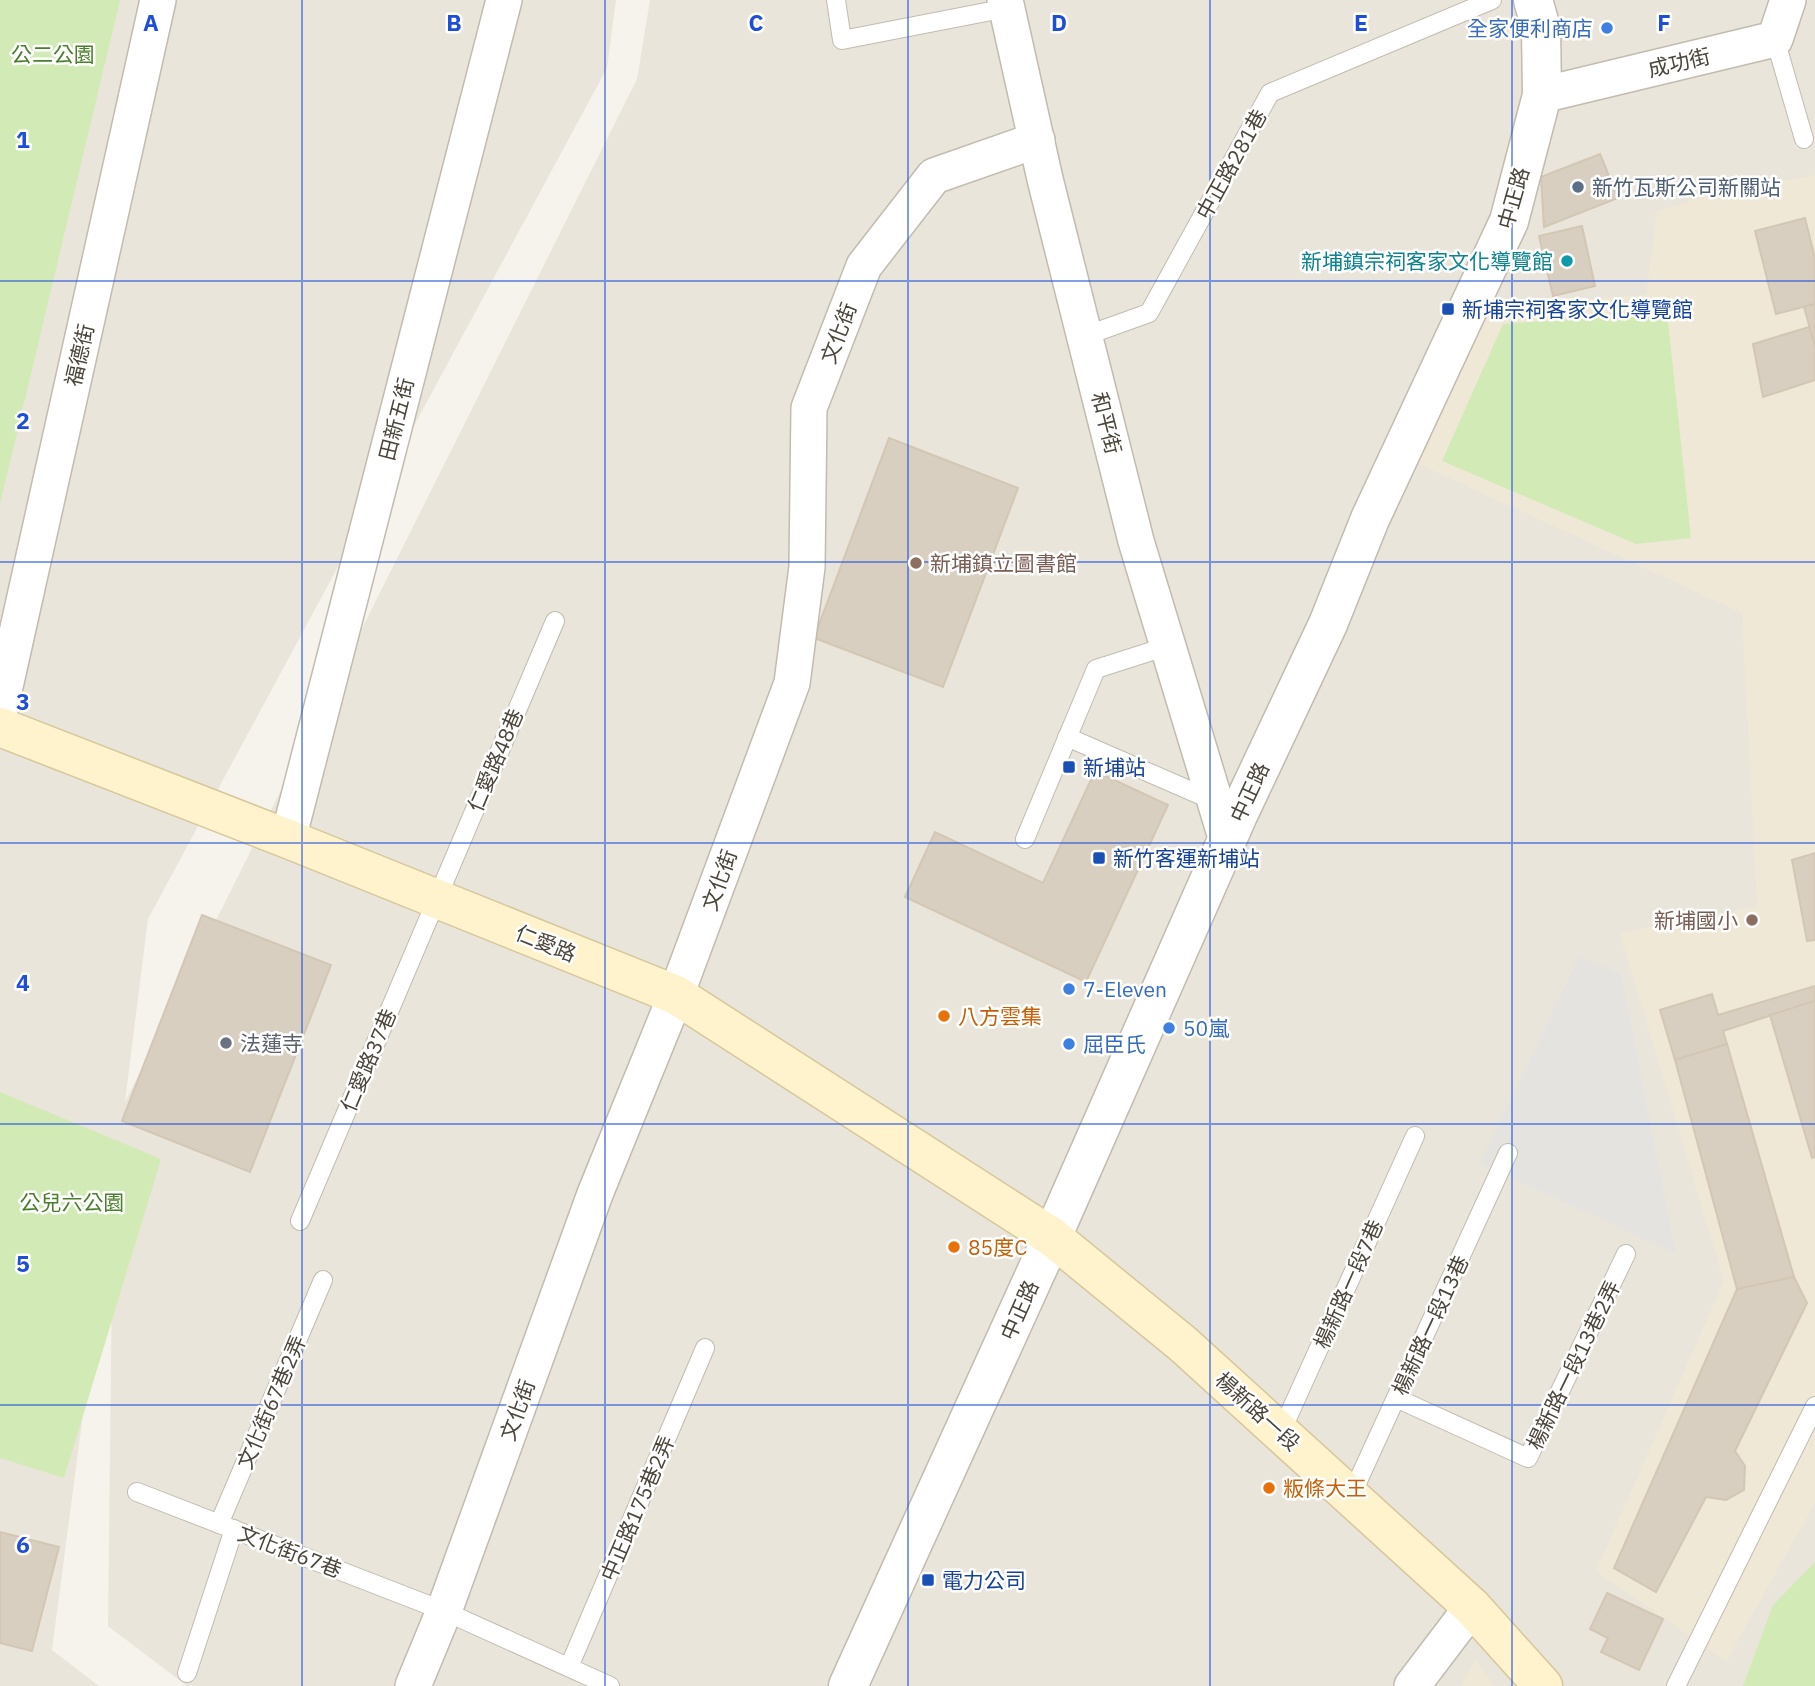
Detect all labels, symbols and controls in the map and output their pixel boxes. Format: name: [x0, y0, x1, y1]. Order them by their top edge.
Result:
text: A: [143, 7, 159, 37]
text: B: [446, 7, 462, 37]
text: C: [749, 7, 764, 37]
text: D: [1051, 7, 1067, 37]
text: E: [1354, 7, 1368, 37]
text: F: [1657, 7, 1671, 37]
place label: 全家便利商店: [1467, 14, 1593, 42]
marker: 全家便利商店: [1599, 20, 1615, 36]
park label: 公二公園: [11, 40, 95, 68]
street label: 成功街: [1645, 41, 1713, 83]
street label: 中正路281巷: [1189, 104, 1273, 224]
text: 1: [16, 124, 30, 154]
street label: 中正路: [1491, 164, 1535, 232]
place label: 新竹瓦斯公司新關站: [1592, 173, 1781, 201]
marker: 新竹瓦斯公司新關站: [1570, 179, 1586, 195]
place label: 新埔鎮宗祠客家文化導覽館: [1301, 247, 1553, 275]
marker: 新埔鎮宗祠客家文化導覽館: [1559, 253, 1575, 269]
place label: 新埔宗祠客家文化導覽館: [1462, 295, 1693, 323]
street label: 文化街: [814, 299, 862, 367]
marker: 新埔宗祠客家文化導覽館: [1440, 301, 1456, 317]
street label: 福德街: [58, 321, 100, 389]
street label: 田新五街: [372, 375, 420, 463]
street label: 和平街: [1086, 389, 1128, 457]
text: 2: [16, 405, 30, 435]
place label: 新埔鎮立圖書館: [930, 549, 1077, 577]
marker: 新埔鎮立圖書館: [908, 555, 924, 571]
text: 3: [16, 686, 30, 716]
street label: 仁愛路48巷: [461, 704, 529, 816]
place label: 新埔站: [1083, 753, 1146, 781]
street label: 中正路: [1223, 758, 1275, 826]
marker: 新埔站: [1061, 759, 1077, 775]
place label: 新竹客運新埔站: [1113, 844, 1260, 872]
street label: 文化街: [695, 846, 743, 914]
marker: 新竹客運新埔站: [1091, 850, 1107, 866]
place label: 新埔國小: [1654, 906, 1738, 934]
marker: 新埔國小: [1744, 912, 1760, 928]
street label: 仁愛路: [512, 918, 580, 968]
text: 4: [16, 967, 30, 997]
place label: 7-Eleven: [1083, 975, 1167, 1003]
marker: 7-Eleven: [1061, 981, 1077, 997]
place label: 八方雲集: [958, 1002, 1042, 1030]
street label: 仁愛路37巷: [334, 1004, 402, 1116]
marker: 八方雲集: [936, 1008, 952, 1024]
place label: 50嵐: [1183, 1014, 1229, 1042]
marker: 50嵐: [1161, 1020, 1177, 1036]
place label: 法蓮寺: [240, 1029, 303, 1057]
place label: 屈臣氏: [1083, 1030, 1146, 1058]
marker: 法蓮寺: [218, 1035, 234, 1051]
marker: 屈臣氏: [1061, 1036, 1077, 1052]
park label: 公兒六公園: [20, 1188, 125, 1216]
street label: 楊新路一段7巷: [1307, 1215, 1389, 1353]
place label: 85度C: [968, 1233, 1027, 1261]
marker: 85度C: [946, 1239, 962, 1255]
text: 5: [16, 1248, 30, 1278]
street label: 楊新路一段13巷: [1385, 1251, 1475, 1399]
street label: 中正路: [993, 1276, 1045, 1344]
street label: 楊新路一段13巷2弄: [1520, 1276, 1626, 1454]
street label: 文化街67巷2弄: [230, 1331, 312, 1473]
street label: 楊新路一段: [1210, 1365, 1306, 1457]
street label: 文化街: [493, 1376, 541, 1444]
street label: 中正路175巷2弄: [594, 1431, 680, 1585]
place label: 粄條大王: [1283, 1474, 1367, 1502]
marker: 粄條大王: [1261, 1480, 1277, 1496]
street label: 文化街67巷: [234, 1518, 346, 1584]
text: 6: [16, 1529, 30, 1559]
place label: 電力公司: [942, 1566, 1026, 1594]
marker: 電力公司: [920, 1572, 936, 1588]

